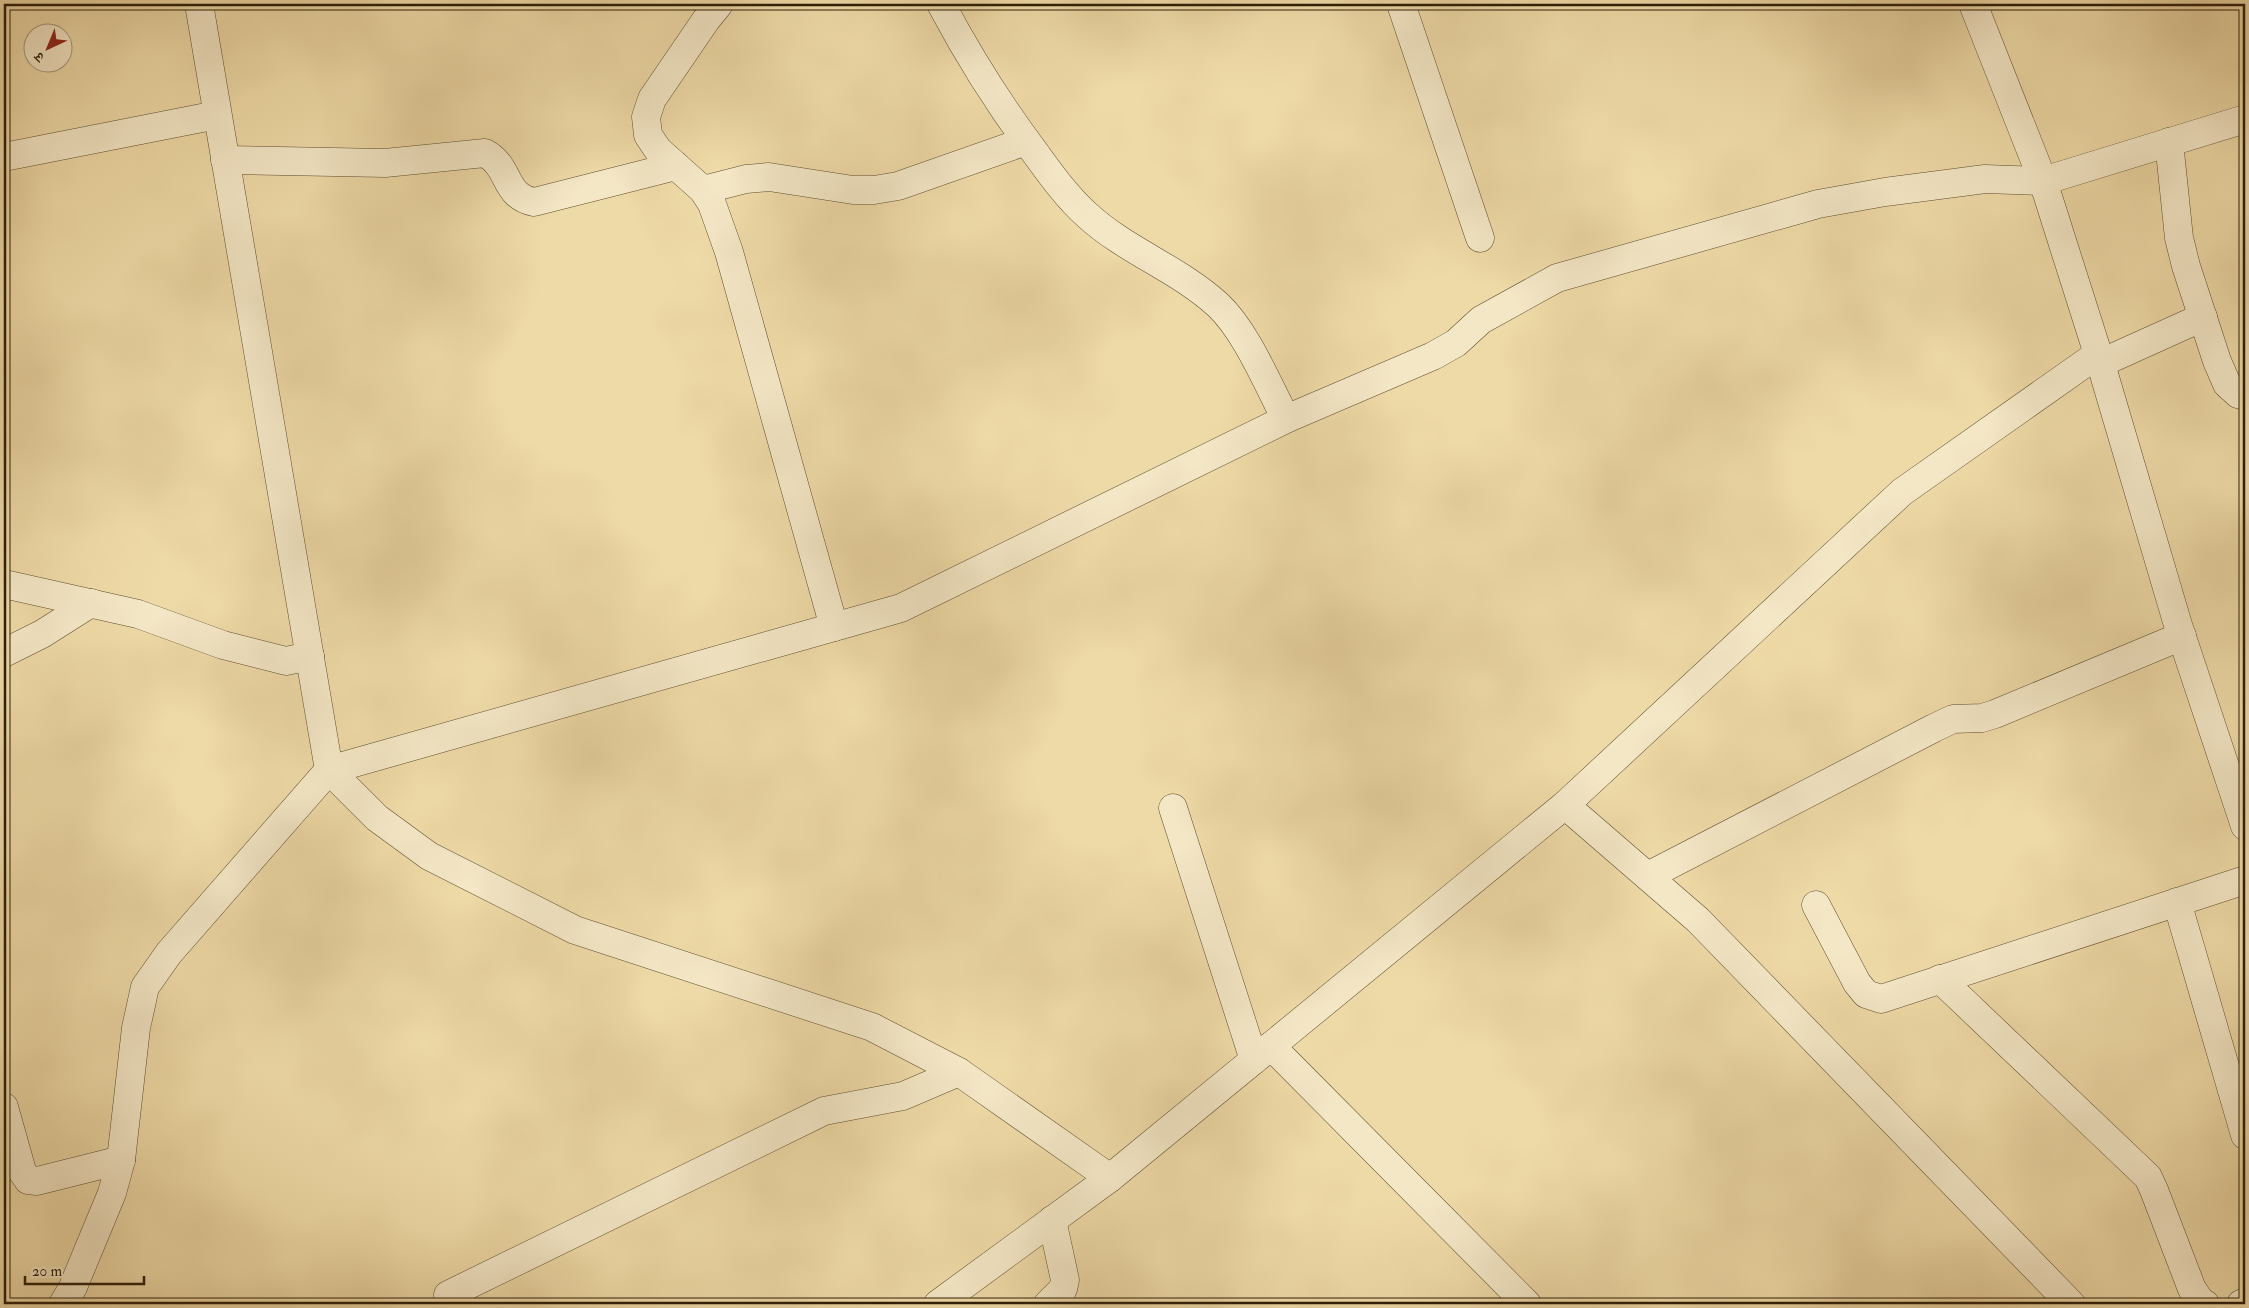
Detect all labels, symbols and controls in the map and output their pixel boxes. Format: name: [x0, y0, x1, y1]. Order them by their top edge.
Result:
north arrow: [22, 22, 72, 72]
text: उ: [30, 48, 49, 66]
scale bar: [25, 1253, 144, 1285]
text: 20 m: [32, 1262, 62, 1281]

